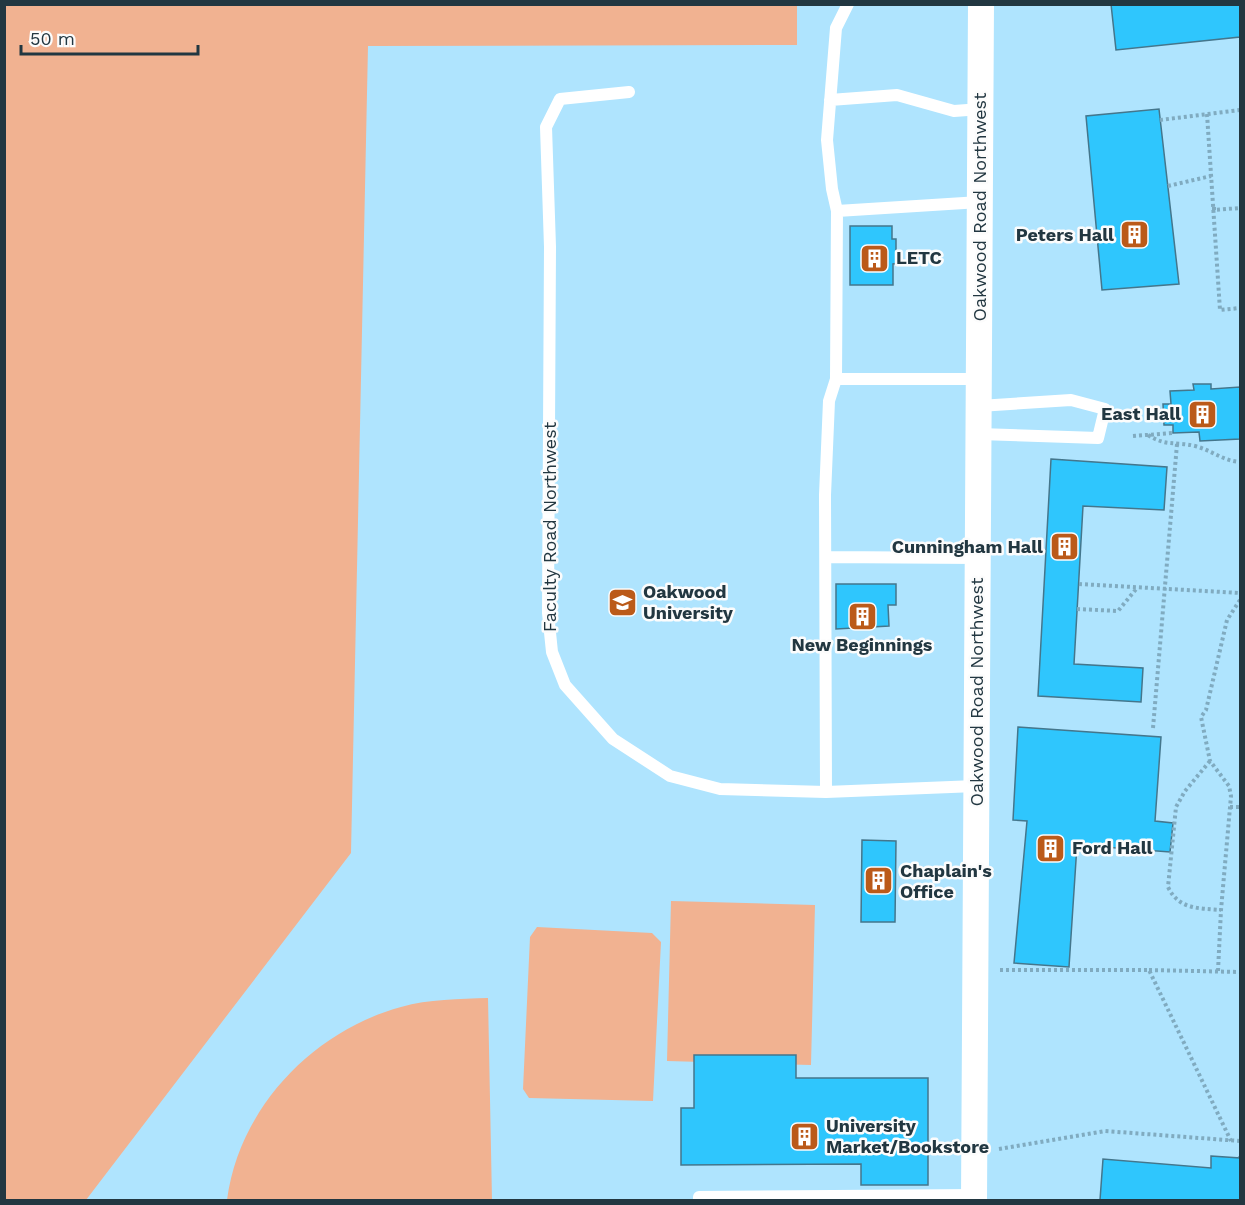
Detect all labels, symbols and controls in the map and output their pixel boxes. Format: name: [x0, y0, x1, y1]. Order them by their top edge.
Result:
scale bar: [21, 18, 198, 56]
text: 50 m: [30, 28, 75, 49]
street label: Oakwood Road Northwest: [969, 92, 990, 322]
building icon: Peters Hall: [1119, 219, 1151, 251]
place label: Peters Hall: [1016, 224, 1114, 245]
building icon: LETC: [859, 242, 891, 274]
place label: LETC: [896, 247, 942, 268]
building icon: East Hall: [1186, 398, 1218, 430]
place label: East Hall: [1101, 403, 1181, 424]
street label: Faculty Road Northwest: [539, 421, 560, 632]
building icon: Cunningham Hall: [1048, 531, 1080, 563]
place label: Cunningham Hall: [892, 536, 1043, 557]
street label: Oakwood Road Northwest: [966, 577, 987, 807]
place label: Oakwood University: [643, 581, 734, 623]
school or university icon: Oakwood University: [606, 586, 638, 618]
building icon: New Beginnings: [846, 600, 878, 632]
place label: New Beginnings: [792, 634, 933, 655]
building icon: Ford Hall: [1035, 832, 1067, 864]
place label: Ford Hall: [1072, 837, 1153, 858]
place label: Chaplain's Office: [900, 860, 992, 902]
building icon: Chaplain's Office: [863, 865, 895, 897]
place label: University Market/Bookstore: [826, 1115, 989, 1157]
building icon: University Market/Bookstore: [789, 1120, 821, 1152]

